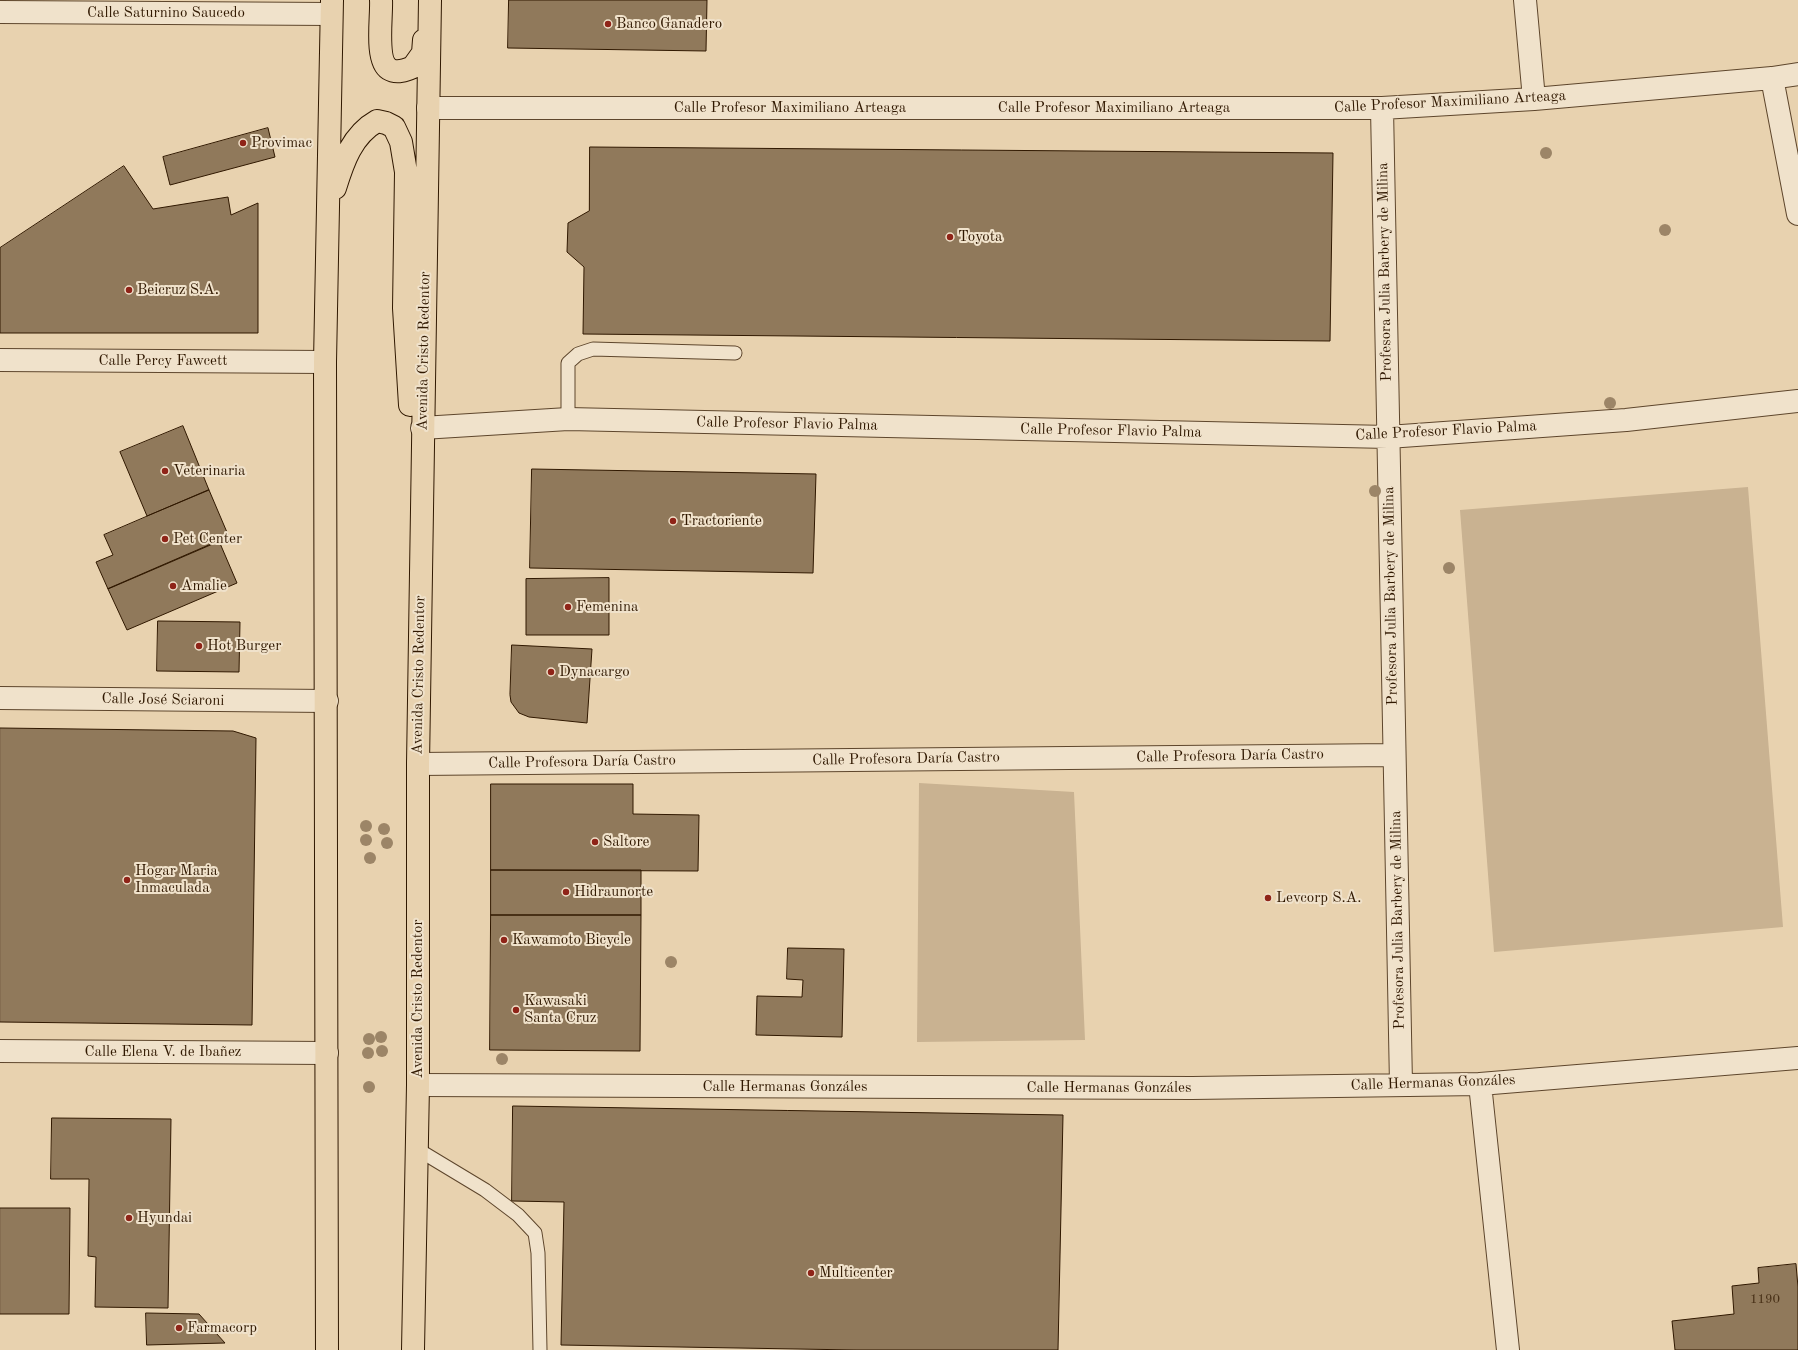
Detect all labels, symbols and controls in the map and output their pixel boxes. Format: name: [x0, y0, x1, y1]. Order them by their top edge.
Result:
street label: Calle Saturnino Saucedo: [87, 4, 245, 22]
place label: Banco Ganadero: [616, 15, 722, 33]
marker: Banco Ganadero: [603, 19, 613, 29]
street label: Calle Profesor Maximiliano Arteaga: [1334, 87, 1566, 117]
street label: Calle Profesor Maximiliano Arteaga: [674, 99, 906, 117]
street label: Calle Profesor Maximiliano Arteaga: [998, 99, 1230, 117]
place label: Provimac: [251, 134, 312, 152]
marker: Provimac: [238, 138, 248, 148]
street label: Profesora Julia Barbery de Milina: [1374, 162, 1396, 382]
place label: Toyota: [958, 228, 1002, 246]
marker: Toyota: [945, 232, 955, 242]
street label: Avenida Cristo Redentor: [414, 271, 434, 431]
place label: Beicruz S.A.: [137, 281, 219, 299]
marker: Beicruz S.A.: [124, 285, 134, 295]
street label: Calle Percy Fawcett: [99, 352, 227, 370]
street label: Calle Profesor Flavio Palma: [696, 413, 878, 435]
street label: Calle Profesor Flavio Palma: [1355, 417, 1537, 445]
street label: Calle Profesor Flavio Palma: [1020, 420, 1202, 442]
place label: Veterinaria: [173, 462, 246, 480]
marker: Veterinaria: [160, 466, 170, 476]
street label: Profesora Julia Barbery de Milina: [1380, 486, 1402, 706]
place label: Tractoriente: [681, 512, 762, 530]
marker: Tractoriente: [668, 516, 678, 526]
place label: Pet Center: [173, 530, 242, 548]
marker: Pet Center: [160, 534, 170, 544]
place label: Amalie: [181, 577, 227, 595]
marker: Amalie: [168, 581, 178, 591]
street label: Avenida Cristo Redentor: [409, 595, 429, 755]
place label: Femenina: [576, 598, 638, 616]
marker: Femenina: [563, 602, 573, 612]
place label: Hot Burger: [207, 637, 281, 655]
marker: Hot Burger: [194, 641, 204, 651]
place label: Dynacargo: [559, 663, 630, 681]
marker: Dynacargo: [546, 667, 556, 677]
street label: Calle José Sciaroni: [101, 690, 225, 710]
street label: Calle Profesora Daría Castro: [1136, 745, 1324, 767]
street label: Calle Profesora Daría Castro: [812, 748, 1000, 770]
street label: Calle Profesora Daría Castro: [488, 751, 676, 773]
street label: Profesora Julia Barbery de Milina: [1387, 810, 1409, 1030]
place label: Saltore: [603, 833, 649, 851]
marker: Saltore: [590, 837, 600, 847]
place label: Hogar Maria Inmaculada: [135, 862, 218, 897]
marker: Hogar Maria Inmaculada: [122, 875, 132, 885]
place label: Hidraunorte: [574, 883, 653, 901]
marker: Hidraunorte: [561, 887, 571, 897]
place label: Levcorp S.A.: [1276, 889, 1361, 907]
marker: Levcorp S.A.: [1263, 893, 1273, 903]
street label: Avenida Cristo Redentor: [409, 919, 427, 1079]
place label: Kawamoto Bicycle: [512, 931, 631, 949]
marker: Kawamoto Bicycle: [499, 935, 509, 945]
place label: Kawasaki Santa Cruz: [524, 992, 596, 1027]
marker: Kawasaki Santa Cruz: [511, 1005, 521, 1015]
street label: Calle Elena V. de Ibañez: [85, 1043, 241, 1061]
street label: Calle Hermanas Gonzáles: [1350, 1071, 1516, 1095]
street label: Calle Hermanas Gonzáles: [703, 1078, 867, 1096]
street label: Calle Hermanas Gonzáles: [1027, 1079, 1191, 1097]
place label: Hyundai: [137, 1209, 192, 1227]
marker: Hyundai: [124, 1213, 134, 1223]
place label: Multicenter: [819, 1264, 893, 1282]
marker: Multicenter: [806, 1268, 816, 1278]
house number: 1190: [1750, 1292, 1780, 1308]
place label: Farmacorp: [187, 1319, 257, 1337]
marker: Farmacorp: [174, 1323, 184, 1333]

